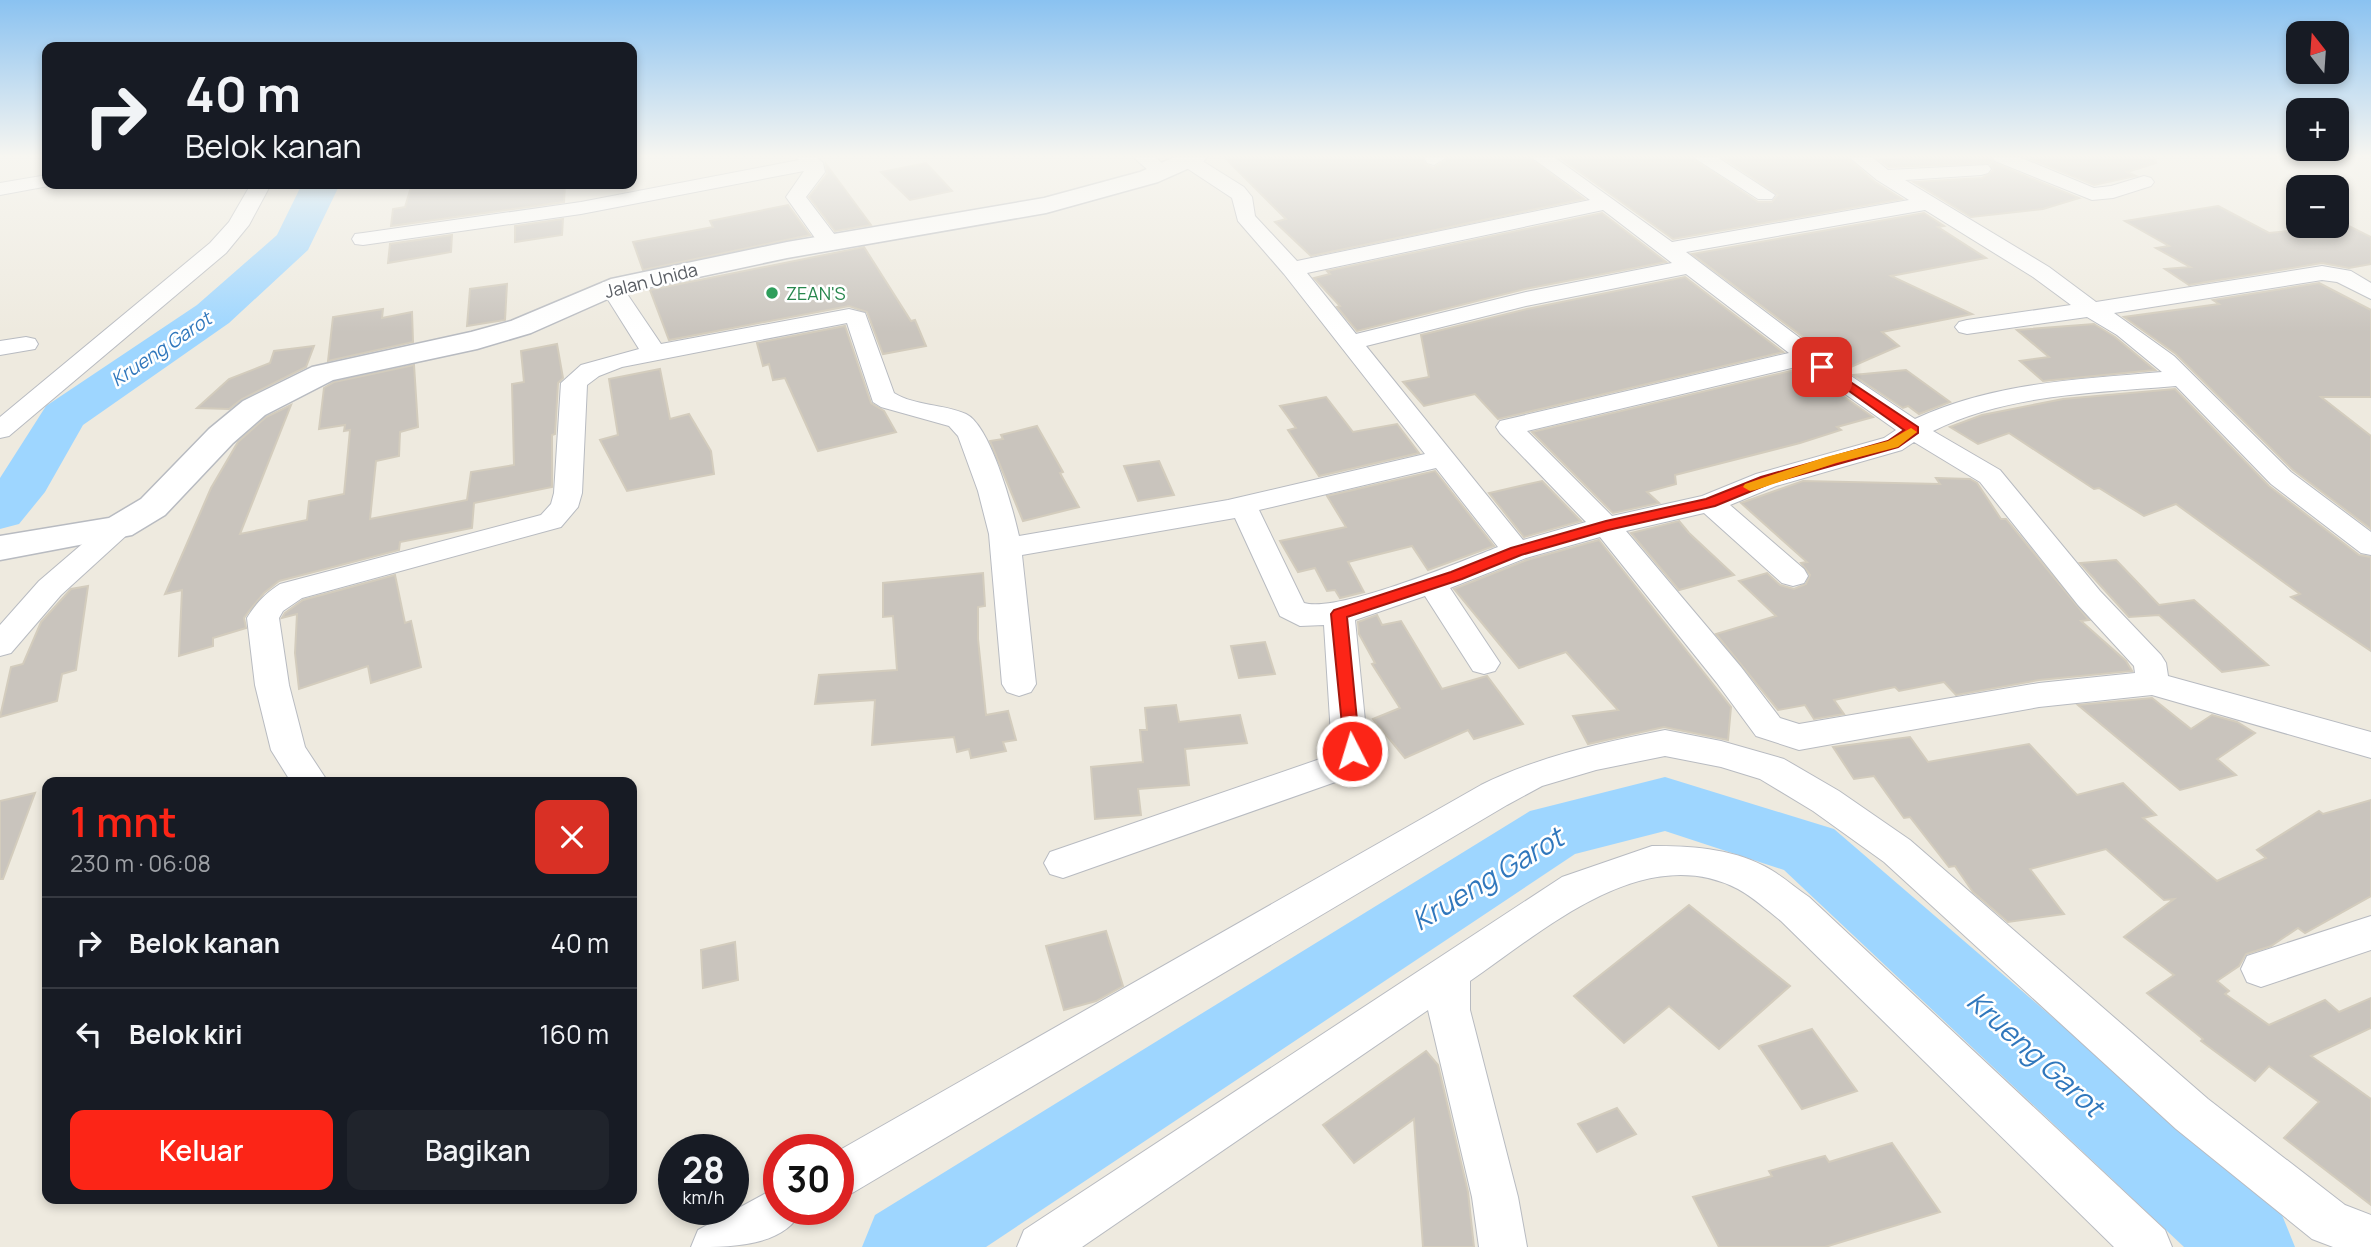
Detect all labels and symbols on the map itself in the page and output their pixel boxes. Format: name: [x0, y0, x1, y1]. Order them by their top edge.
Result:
north arrow: [2286, 21, 2348, 84]
street label: Jalan Unida: [602, 257, 700, 303]
place label: ZEAN'S: [786, 281, 846, 305]
marker: ZEAN'S: [764, 285, 780, 301]
water label: Krueng Garot: [106, 304, 218, 392]
pin: [1792, 337, 1852, 397]
position arrow: [1315, 714, 1389, 788]
water label: Krueng Garot: [1404, 816, 1572, 938]
water label: Krueng Garot: [1960, 982, 2114, 1126]
speed limit sign: 30: [763, 1134, 854, 1225]

